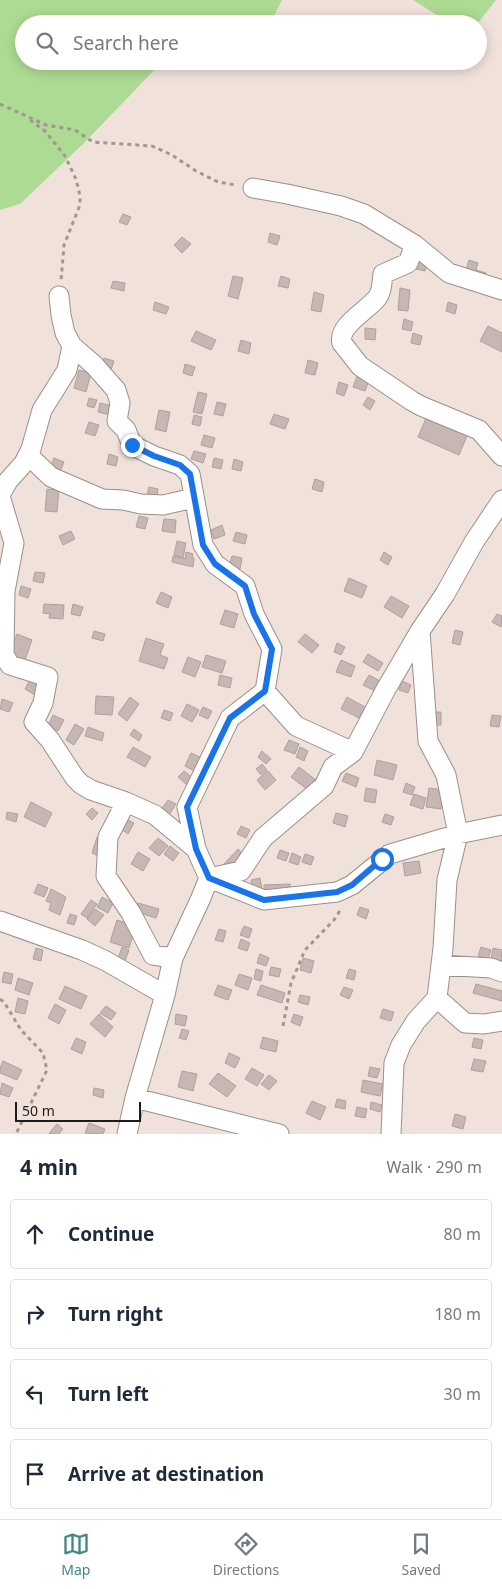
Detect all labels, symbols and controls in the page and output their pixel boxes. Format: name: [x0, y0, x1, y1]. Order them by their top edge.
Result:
search box: [15, 15, 487, 70]
icon: search: [33, 29, 61, 57]
text: Search here: [73, 30, 179, 56]
route end: [121, 434, 144, 457]
route start: [371, 848, 394, 871]
scale bar: [15, 1099, 141, 1122]
text: 50 m: [22, 1101, 55, 1120]
text: 4 min: [20, 1153, 78, 1181]
text: Walk · 290 m: [387, 1156, 482, 1178]
icon: ahead: [21, 1220, 49, 1248]
text: Continue: [68, 1221, 154, 1247]
text: 80 m: [444, 1223, 481, 1245]
icon: right: [21, 1300, 49, 1328]
text: Turn right: [68, 1301, 163, 1327]
text: 180 m: [434, 1303, 481, 1325]
icon: left: [21, 1380, 49, 1408]
text: Turn left: [68, 1381, 149, 1407]
text: 30 m: [444, 1383, 481, 1405]
icon: arrive: [21, 1460, 49, 1488]
text: Arrive at destination: [68, 1461, 264, 1487]
tab: Map: [61, 1530, 90, 1579]
tab: Directions: [213, 1530, 279, 1579]
tab: Saved: [402, 1530, 441, 1579]

